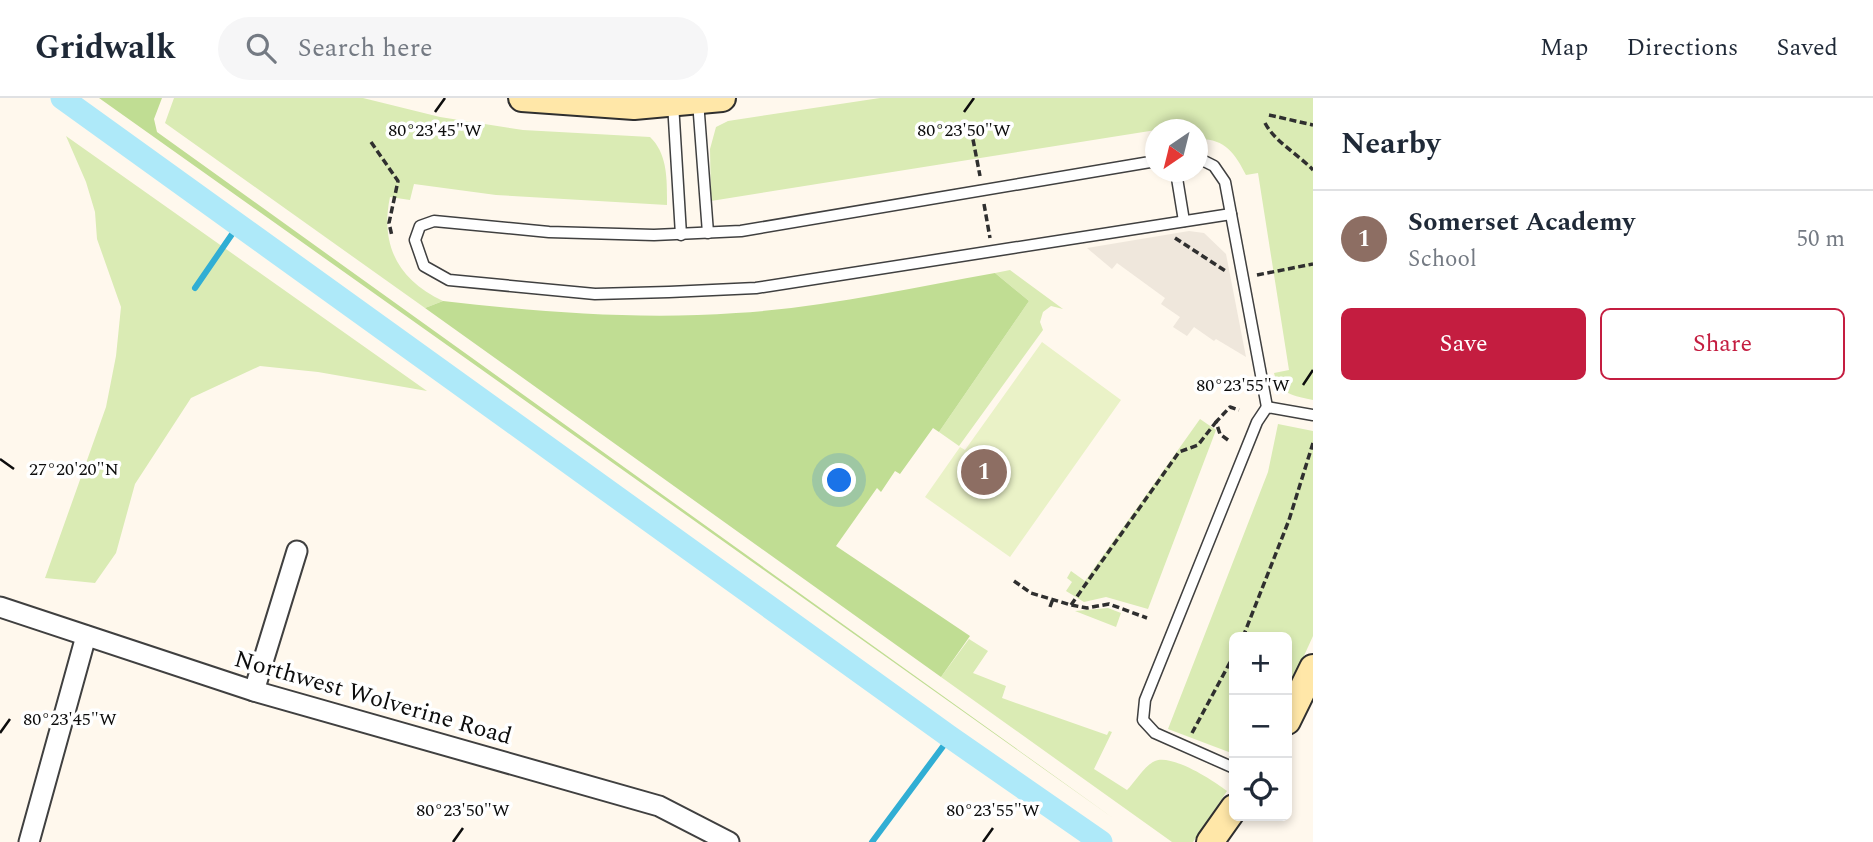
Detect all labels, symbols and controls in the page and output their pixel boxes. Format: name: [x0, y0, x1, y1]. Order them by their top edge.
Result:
search box: [218, 17, 708, 80]
text: Gridwalk: [35, 23, 176, 73]
text: Search here: [298, 28, 433, 68]
icon: search: [242, 29, 280, 67]
text: Map: [1540, 30, 1588, 66]
text: Directions: [1626, 30, 1738, 66]
text: Saved: [1776, 30, 1838, 66]
text: 80°23'45"W: [388, 117, 482, 144]
text: 80°23'50"W: [917, 117, 1011, 144]
north arrow: [1145, 119, 1208, 182]
text: Nearby: [1341, 121, 1440, 167]
text: Somerset Academy: [1408, 202, 1635, 242]
text: 1: [1358, 222, 1370, 257]
text: 50 m: [1796, 222, 1845, 257]
text: School: [1408, 242, 1477, 277]
button: Save: [1341, 308, 1586, 380]
button: Share: [1600, 308, 1845, 380]
text: 80°23'55"W: [1196, 372, 1290, 399]
pin: 1: [961, 446, 1007, 498]
text: 27°20'20"N: [29, 456, 119, 483]
your location: [822, 463, 856, 497]
map controls: [1229, 632, 1292, 821]
button: +: [1229, 632, 1292, 695]
street label: Northwest Wolverine Road: [230, 641, 516, 755]
button: −: [1229, 695, 1292, 758]
text: 80°23'45"W: [23, 706, 117, 733]
button: locate: [1229, 758, 1292, 821]
text: 80°23'50"W: [416, 797, 510, 824]
text: 80°23'55"W: [946, 797, 1040, 824]

